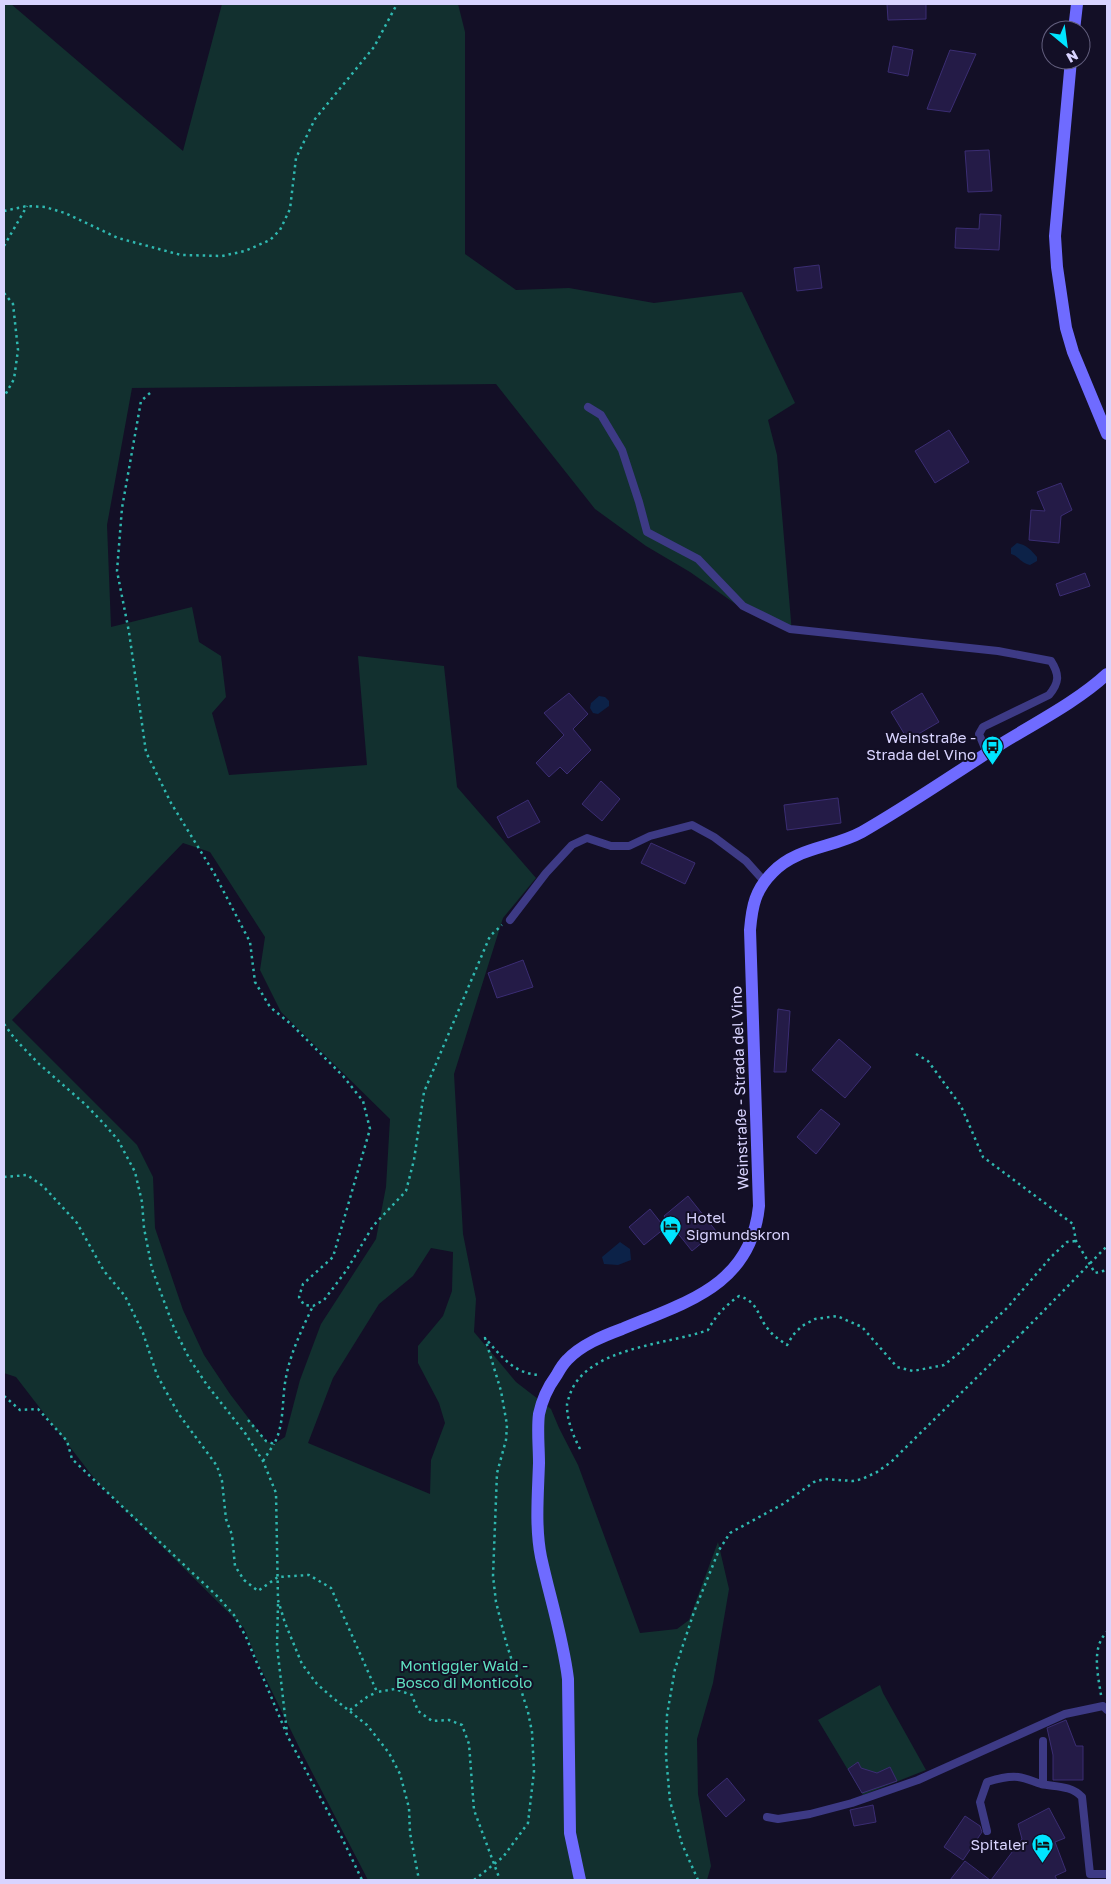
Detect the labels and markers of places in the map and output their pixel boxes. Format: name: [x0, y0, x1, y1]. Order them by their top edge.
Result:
place label: Weinstraße - Strada del Vino: [866, 728, 976, 763]
bus stop icon: Weinstraße - Strada del Vino: [980, 734, 1004, 765]
place label: Hotel Sigmundskron: [686, 1208, 790, 1243]
hotel icon: Hotel Sigmundskron: [658, 1214, 682, 1245]
hotel icon: Spitaler: [1031, 1832, 1055, 1863]
place label: Spitaler: [970, 1835, 1027, 1853]

